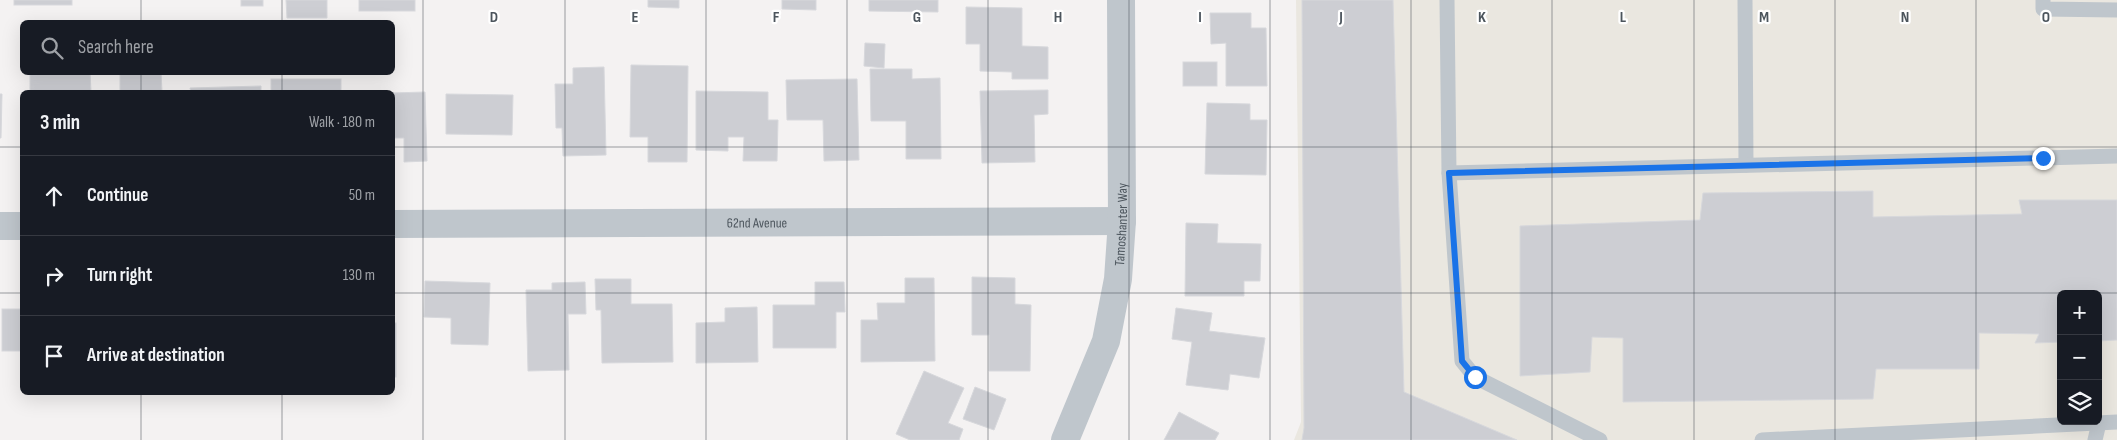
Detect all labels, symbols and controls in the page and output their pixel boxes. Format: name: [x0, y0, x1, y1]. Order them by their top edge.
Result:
text: D: [490, 8, 498, 27]
text: E: [632, 8, 639, 27]
text: F: [773, 8, 780, 27]
text: G: [913, 8, 921, 27]
text: H: [1054, 8, 1062, 27]
text: I: [1198, 8, 1202, 27]
text: J: [1338, 8, 1343, 27]
text: K: [1478, 8, 1486, 27]
text: L: [1620, 8, 1627, 27]
text: M: [1759, 8, 1769, 27]
text: N: [1901, 8, 1909, 27]
text: O: [2042, 8, 2050, 27]
search box: [20, 20, 395, 75]
icon: search: [38, 34, 66, 62]
text: Search here: [78, 36, 154, 59]
text: 3 min: [40, 110, 80, 135]
text: Walk · 180 m: [309, 113, 375, 132]
route end: [2032, 147, 2055, 170]
icon: ahead: [40, 182, 68, 210]
street label: Tamoshanter Way: [1110, 182, 1131, 266]
text: Continue: [87, 184, 148, 207]
text: 50 m: [349, 186, 375, 205]
street label: 62nd Avenue: [727, 214, 787, 231]
icon: right: [40, 262, 68, 290]
text: Turn right: [87, 264, 152, 287]
text: 130 m: [343, 266, 375, 285]
map controls: [2057, 290, 2102, 425]
button: +: [2057, 290, 2102, 335]
button: −: [2057, 335, 2102, 380]
icon: arrive: [40, 342, 68, 370]
text: Arrive at destination: [87, 344, 225, 367]
route start: [1464, 366, 1487, 389]
button: layers: [2057, 380, 2102, 425]

